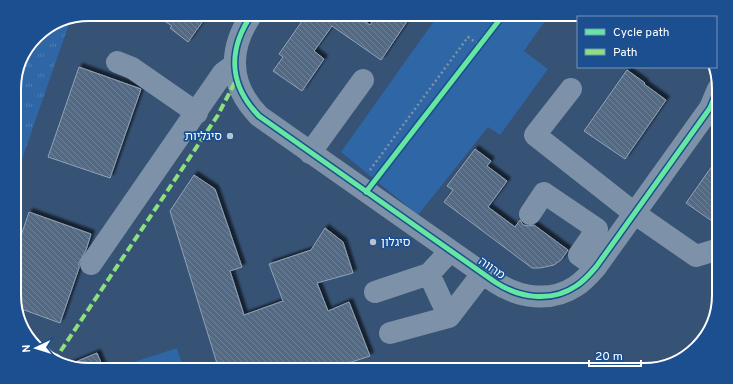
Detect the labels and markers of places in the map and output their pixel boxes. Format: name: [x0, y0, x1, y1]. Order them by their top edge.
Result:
place label: סיגליות: [185, 129, 222, 145]
marker: סיגליות: [225, 131, 235, 141]
place label: סיגלון: [381, 235, 411, 251]
marker: סיגלון: [368, 237, 378, 247]

